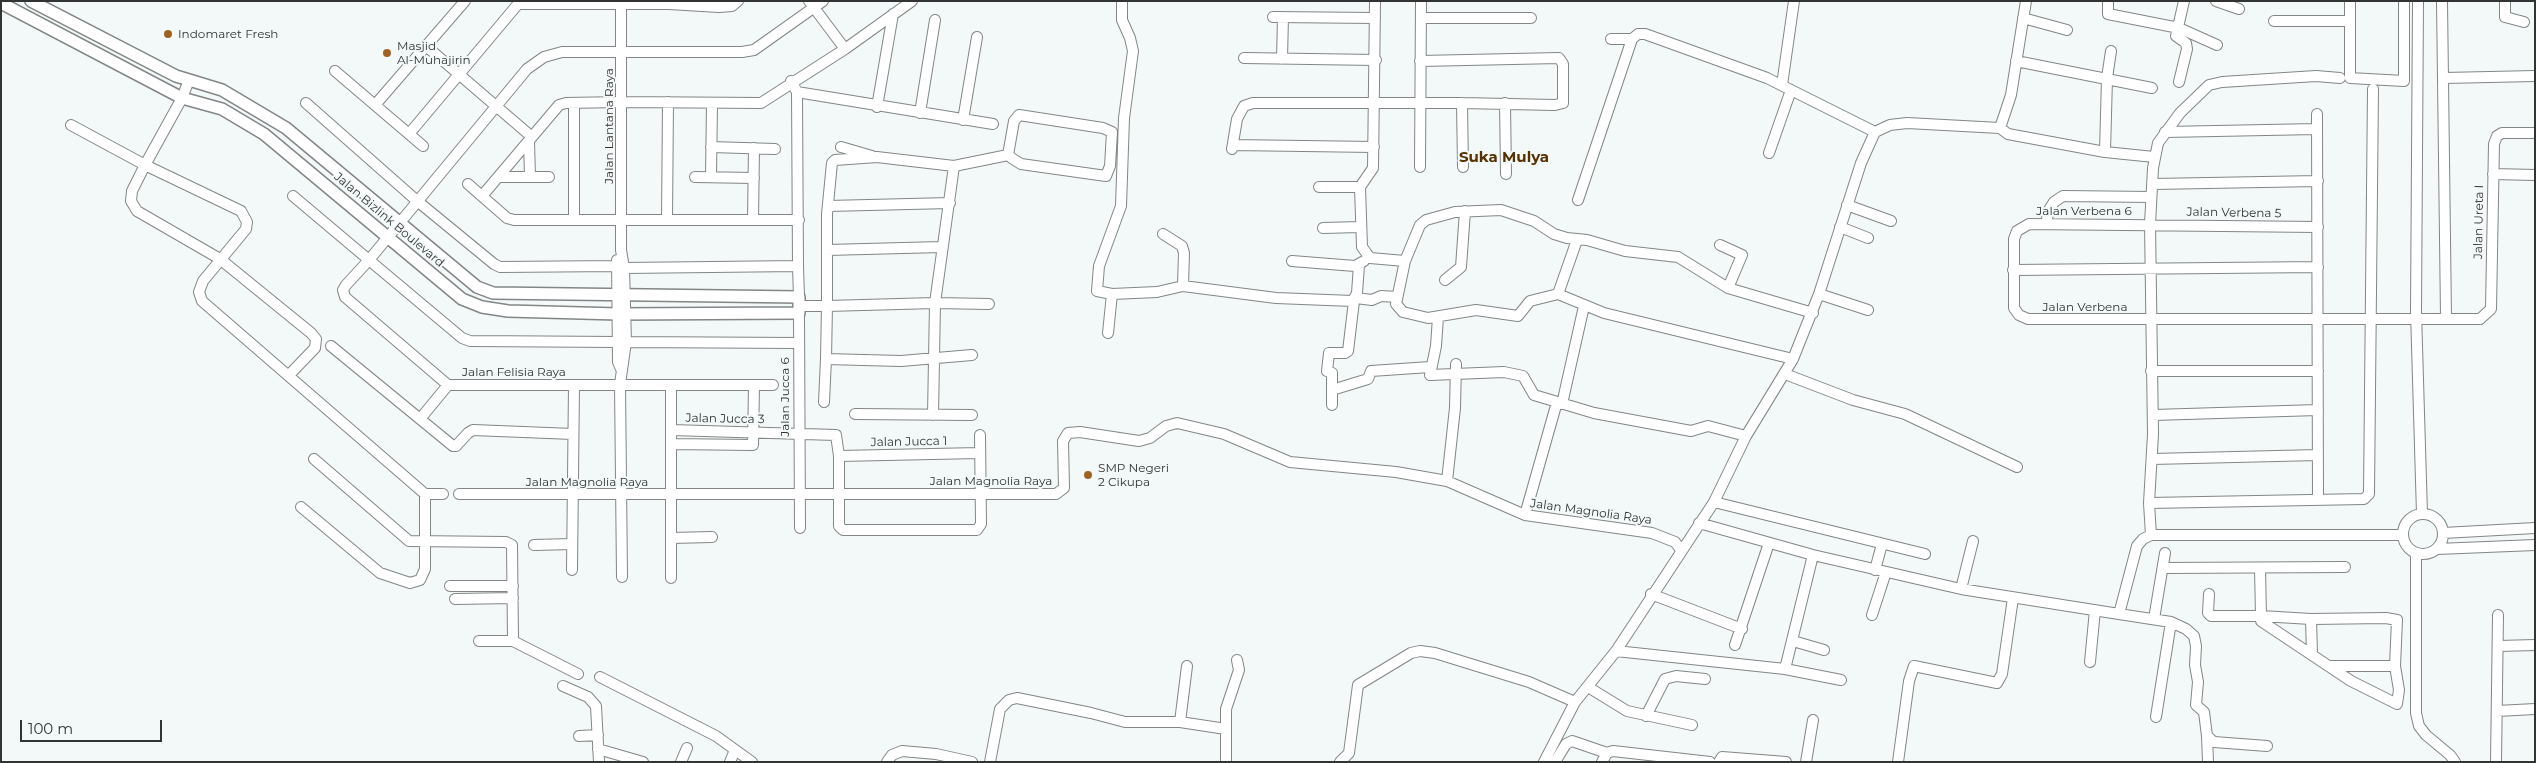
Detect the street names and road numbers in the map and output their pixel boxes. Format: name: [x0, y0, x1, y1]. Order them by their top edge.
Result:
street label: Jalan Lantana Raya: [602, 68, 616, 184]
street label: Jalan Bizlink Boulevard: [331, 170, 447, 270]
street label: Jalan Ureta I: [2471, 185, 2487, 259]
street label: Jalan Verbena 6: [2036, 204, 2132, 218]
street label: Jalan Verbena 5: [2186, 205, 2282, 221]
street label: Jalan Verbena: [2043, 300, 2127, 314]
street label: Jalan Jucca 6: [778, 357, 792, 437]
street label: Jalan Felisia Raya: [462, 365, 566, 379]
street label: Jalan Jucca 3: [685, 411, 765, 427]
street label: Jalan Jucca 1: [871, 434, 947, 450]
street label: Jalan Magnolia Raya: [930, 474, 1052, 488]
street label: Jalan Magnolia Raya: [526, 475, 648, 489]
street label: Jalan Magnolia Raya: [1529, 496, 1653, 528]

